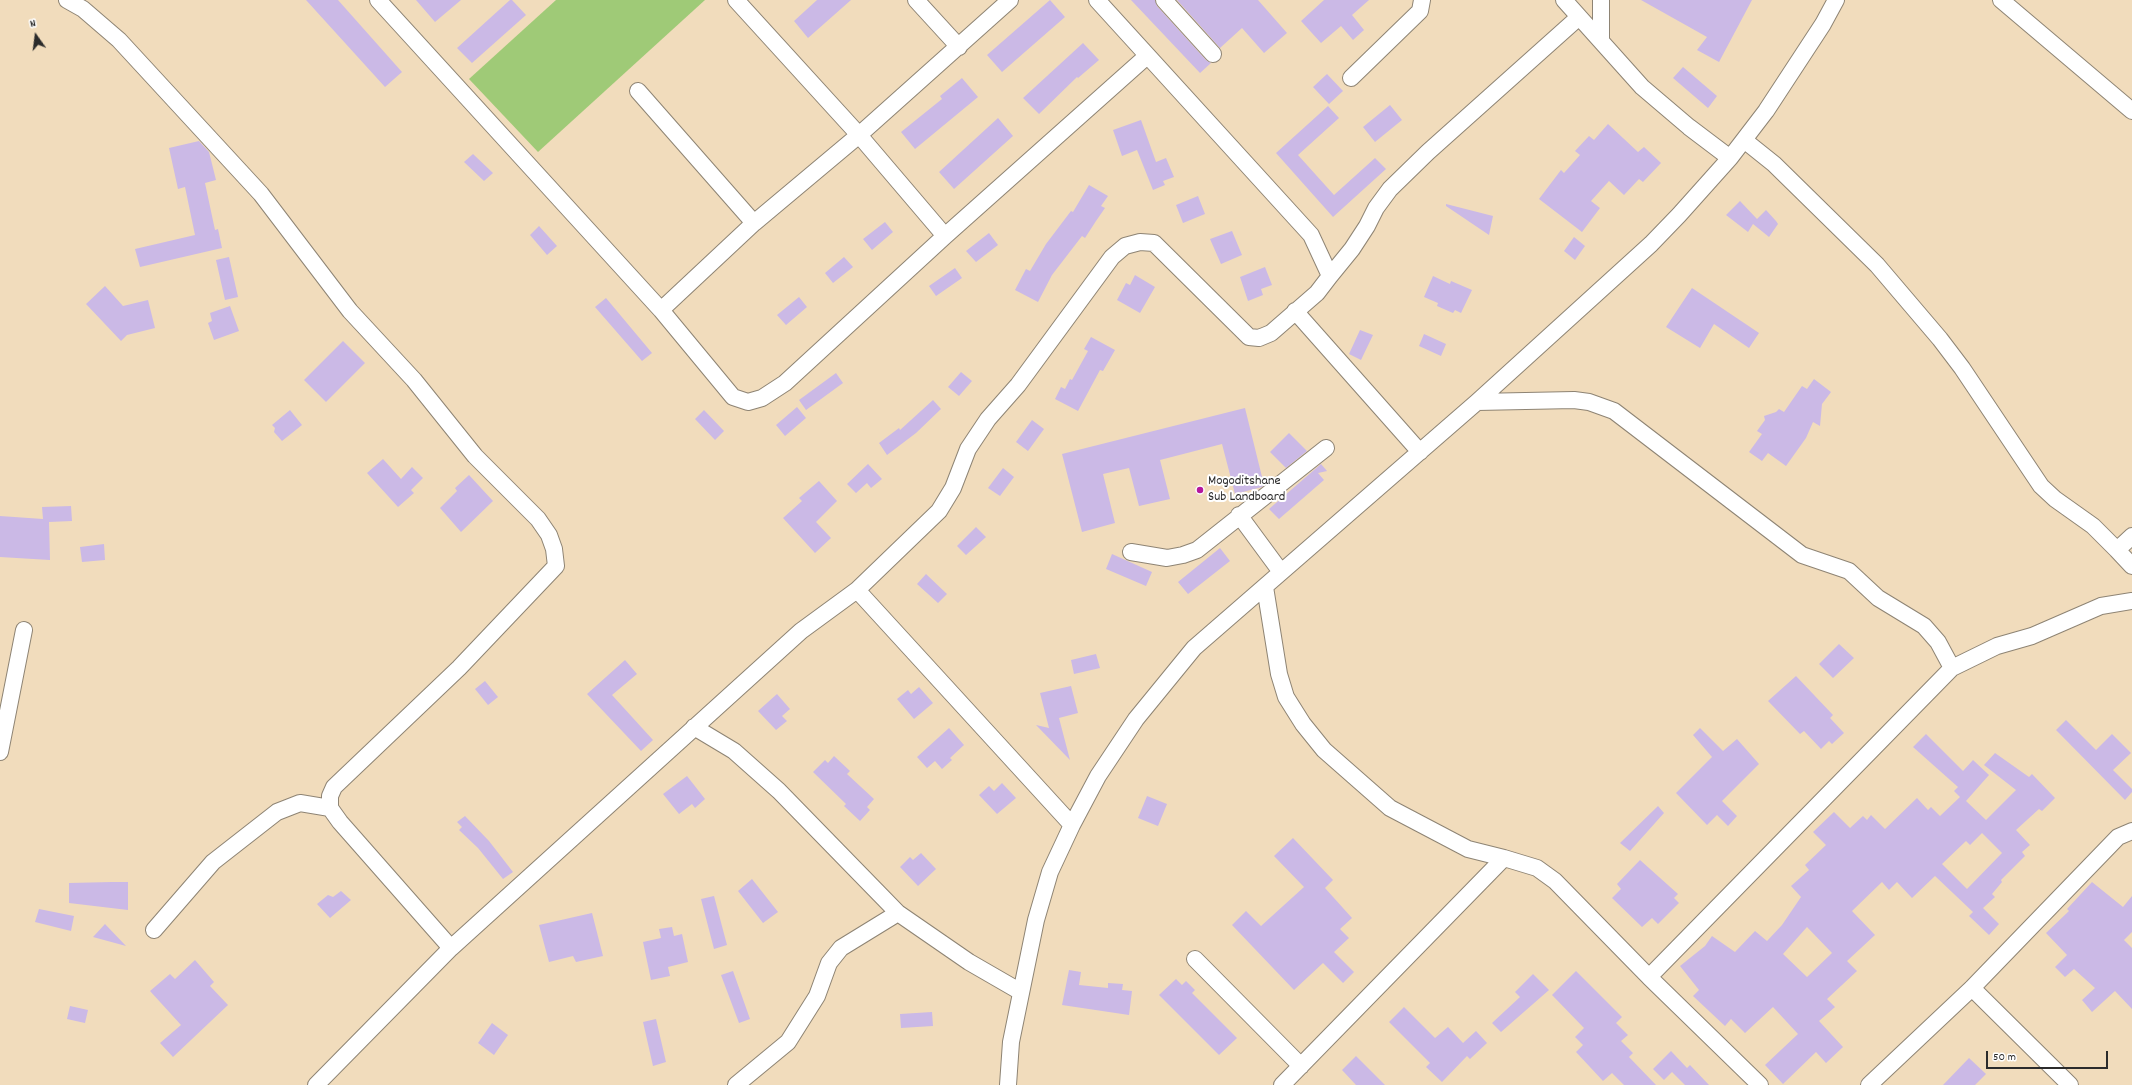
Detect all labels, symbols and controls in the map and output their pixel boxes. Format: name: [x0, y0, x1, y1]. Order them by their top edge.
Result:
north arrow: [16, 16, 56, 56]
text: N: [29, 16, 38, 33]
place label: Mogoditshane Sub Landboard: [1208, 474, 1285, 506]
marker: Mogoditshane Sub Landboard: [1195, 485, 1205, 495]
scale bar: [1988, 1043, 2110, 1069]
text: 50 m: [1993, 1049, 2016, 1066]

